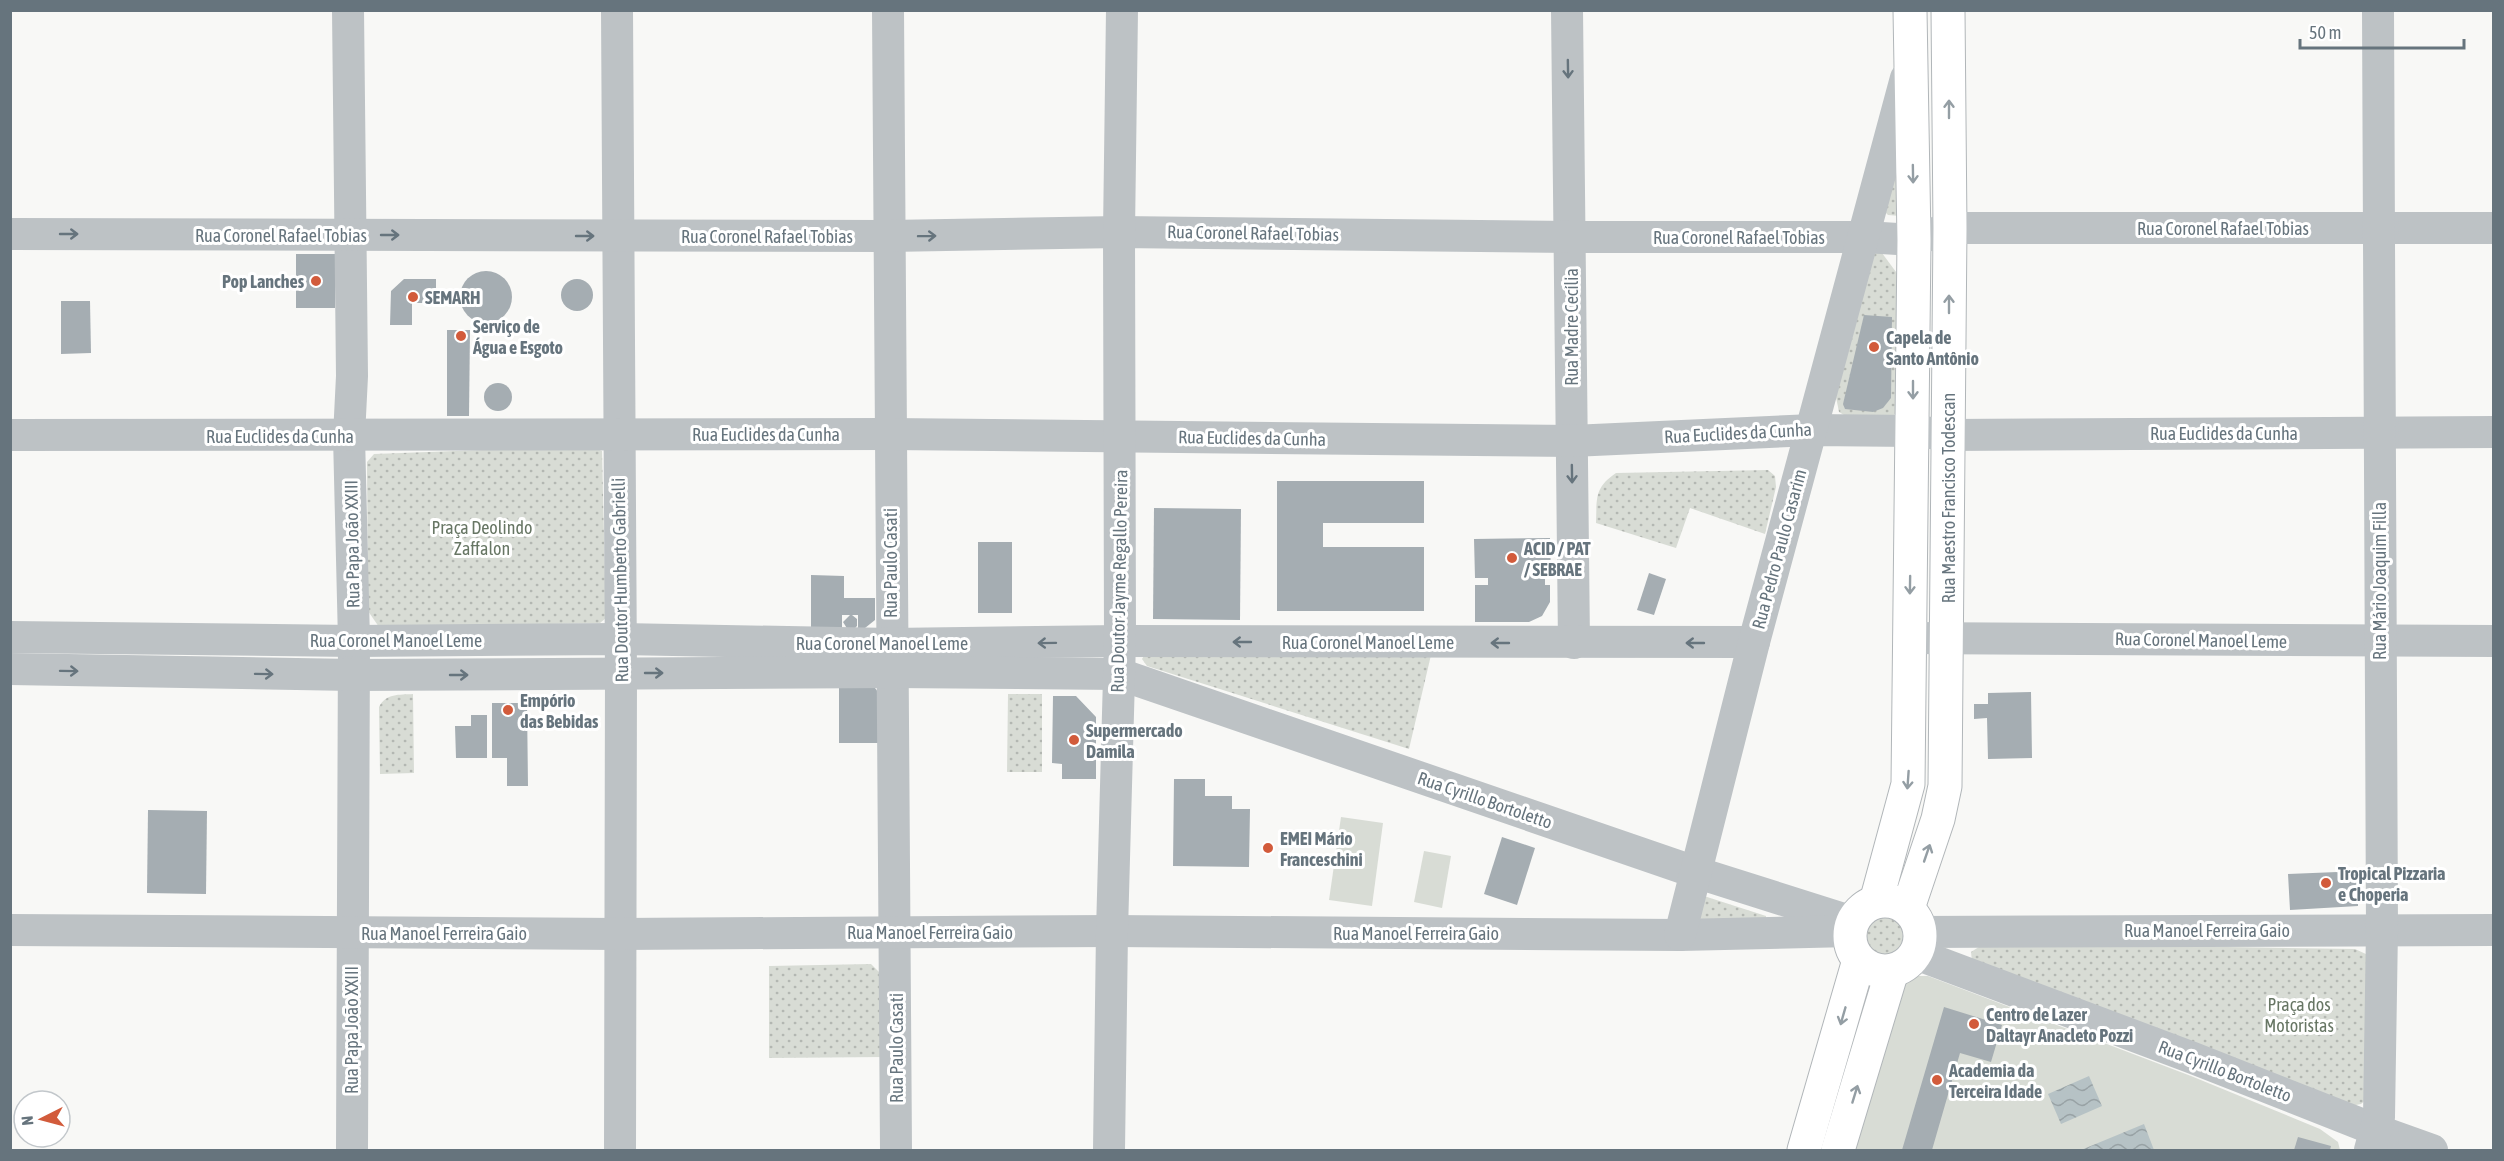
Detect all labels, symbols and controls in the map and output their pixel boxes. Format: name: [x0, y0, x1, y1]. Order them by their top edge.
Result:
scale bar: [2300, 12, 2464, 50]
text: 50 m: [2309, 22, 2341, 43]
one-way arrow: [1562, 58, 1574, 78]
one-way arrow: [1943, 99, 1955, 119]
one-way arrow: [1907, 163, 1919, 183]
street label: Rua Coronel Rafael Tobias: [2137, 218, 2309, 239]
street label: Rua Coronel Rafael Tobias: [1167, 221, 1339, 245]
street label: Rua Coronel Rafael Tobias: [195, 225, 367, 246]
street label: Rua Coronel Rafael Tobias: [681, 226, 853, 247]
street label: Rua Coronel Rafael Tobias: [1653, 227, 1825, 248]
one-way arrow: [58, 228, 78, 240]
one-way arrow: [379, 229, 399, 241]
one-way arrow: [574, 230, 594, 242]
one-way arrow: [916, 230, 936, 241]
street label: Rua Madre Cecília: [1561, 268, 1582, 386]
place label: Pop Lanches: [222, 271, 305, 292]
marker: Pop Lanches: [309, 274, 323, 288]
place label: SEMARH: [425, 287, 481, 308]
marker: SEMARH: [406, 290, 420, 304]
one-way arrow: [1943, 294, 1955, 314]
place label: Serviço de Água e Esgoto: [472, 316, 563, 358]
place label: Capela de Santo Antônio: [1886, 327, 1979, 369]
marker: Serviço de Água e Esgoto: [454, 329, 468, 343]
marker: Capela de Santo Antônio: [1867, 340, 1881, 354]
one-way arrow: [1907, 379, 1919, 399]
street label: Rua Maestro Francisco Todescan: [1938, 393, 1959, 603]
street label: Rua Euclides da Cunha: [1664, 419, 1812, 447]
street label: Rua Euclides da Cunha: [2150, 423, 2298, 444]
street label: Rua Euclides da Cunha: [692, 424, 840, 445]
street label: Rua Euclides da Cunha: [206, 426, 354, 447]
street label: Rua Euclides da Cunha: [1178, 426, 1326, 450]
one-way arrow: [1566, 463, 1578, 483]
street label: Rua Pedro Paulo Casarim: [1748, 467, 1810, 631]
street label: Rua Doutor Jayme Regallo Pereira: [1107, 469, 1131, 693]
street label: Rua Doutor Humberto Gabrielli: [608, 478, 632, 682]
street label: Rua Papa João XXIII: [340, 480, 364, 608]
street label: Rua Mário Joaquim Filla: [2369, 502, 2390, 660]
street label: Rua Paulo Casati: [880, 508, 901, 618]
park label: Praça Deolindo Zaffalon: [432, 517, 532, 559]
place label: ACID / PAT / SEBRAE: [1523, 538, 1591, 580]
marker: ACID / PAT / SEBRAE: [1505, 551, 1519, 565]
one-way arrow: [1904, 574, 1916, 594]
street label: Rua Coronel Manoel Leme: [2115, 628, 2287, 652]
street label: Rua Coronel Manoel Leme: [310, 630, 482, 651]
street label: Rua Coronel Manoel Leme: [1282, 632, 1454, 653]
street label: Rua Coronel Manoel Leme: [796, 633, 968, 654]
one-way arrow: [1233, 636, 1253, 648]
one-way arrow: [1038, 637, 1058, 649]
one-way arrow: [1491, 637, 1511, 649]
one-way arrow: [1686, 637, 1706, 649]
one-way arrow: [58, 665, 78, 676]
one-way arrow: [643, 667, 663, 679]
one-way arrow: [253, 668, 273, 680]
one-way arrow: [448, 669, 468, 680]
place label: Empório das Bebidas: [520, 690, 599, 732]
marker: Empório das Bebidas: [501, 703, 515, 717]
place label: Supermercado Damila: [1086, 720, 1183, 762]
marker: Supermercado Damila: [1067, 733, 1081, 747]
street label: Rua Cyrillo Bortoletto: [1415, 767, 1555, 833]
one-way arrow: [1902, 769, 1913, 789]
place label: EMEI Mário Franceschini: [1280, 828, 1363, 870]
marker: EMEI Mário Franceschini: [1261, 841, 1275, 855]
one-way arrow: [1922, 844, 1933, 863]
place label: Tropical Pizzaria e Choperia: [2338, 863, 2445, 905]
marker: Tropical Pizzaria e Choperia: [2319, 876, 2333, 890]
street label: Rua Manoel Ferreira Gaio: [2124, 920, 2290, 941]
street label: Rua Manoel Ferreira Gaio: [847, 922, 1013, 943]
street label: Rua Manoel Ferreira Gaio: [361, 923, 527, 944]
street label: Rua Manoel Ferreira Gaio: [1333, 923, 1499, 944]
street label: Rua Papa João XXIII: [341, 966, 362, 1094]
street label: Rua Paulo Casati: [886, 993, 907, 1103]
park label: Praça dos Motoristas: [2264, 994, 2334, 1036]
place label: Centro de Lazer Daltayr Anacleto Pozzi: [1986, 1004, 2133, 1046]
one-way arrow: [1837, 1007, 1848, 1026]
marker: Centro de Lazer Daltayr Anacleto Pozzi: [1967, 1017, 1981, 1031]
street label: Rua Cyrillo Bortoletto: [2156, 1036, 2294, 1106]
place label: Academia da Terceira Idade: [1948, 1060, 2042, 1102]
marker: Academia da Terceira Idade: [1930, 1073, 1944, 1087]
one-way arrow: [1850, 1085, 1861, 1104]
north arrow: [12, 1089, 72, 1149]
text: N: [18, 1115, 37, 1126]

